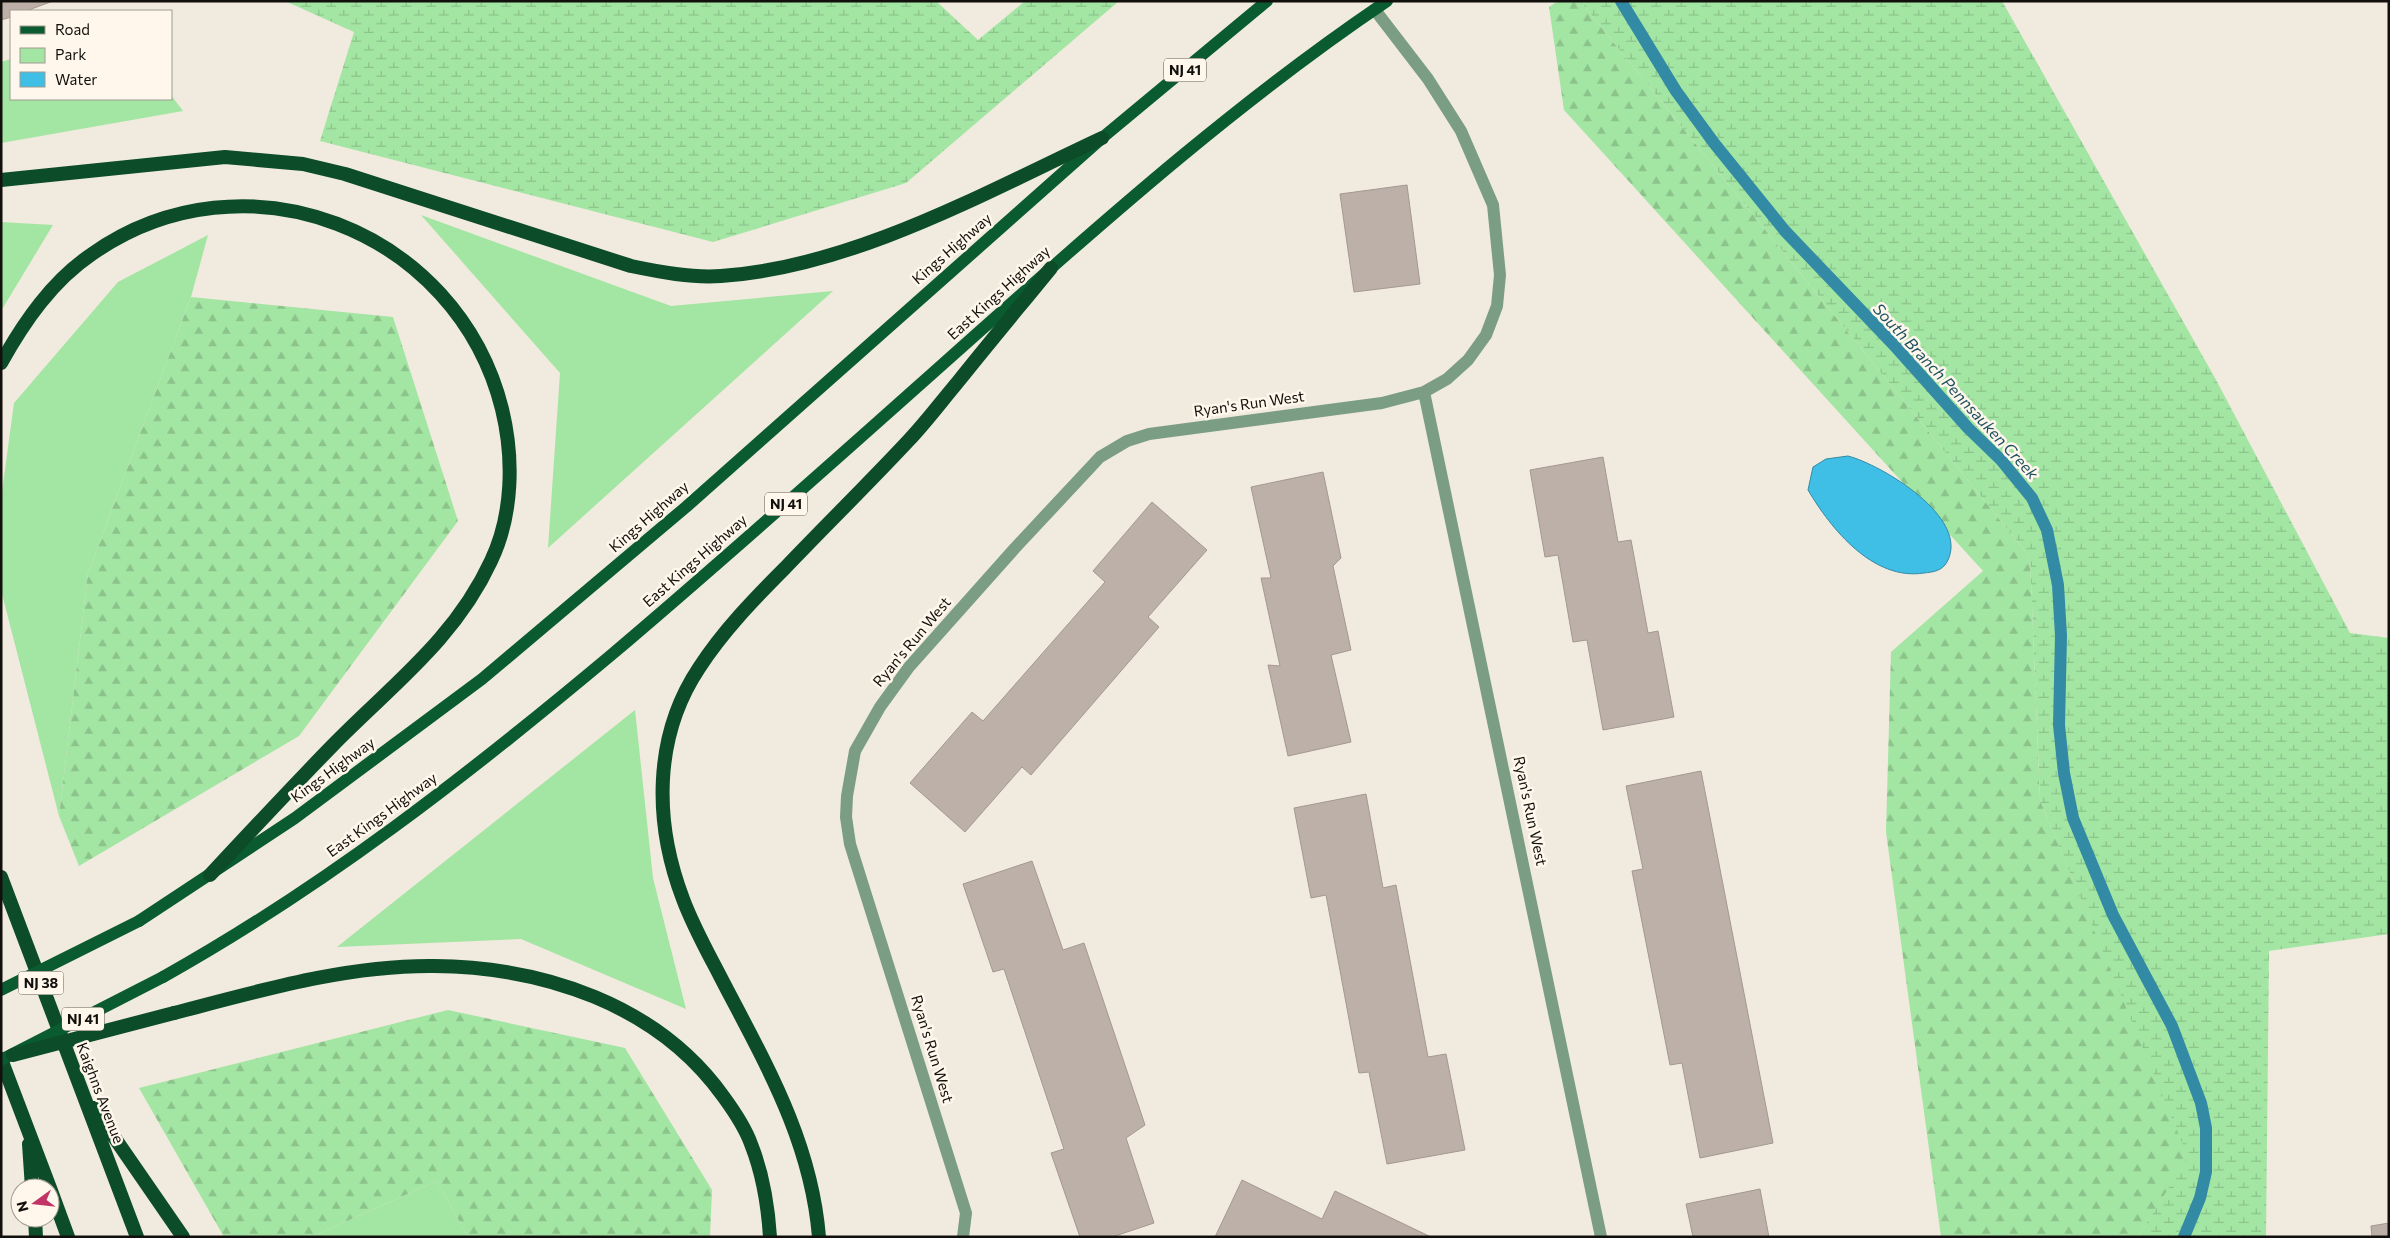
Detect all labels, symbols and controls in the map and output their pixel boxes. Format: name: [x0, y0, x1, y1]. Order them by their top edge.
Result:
legend: [10, 10, 172, 100]
text: Road: [55, 20, 90, 38]
text: Park: [55, 45, 86, 63]
road number: NJ 41: [1164, 58, 1206, 82]
text: Water: [55, 70, 97, 88]
street label: Kings Highway: [908, 209, 995, 288]
street label: East Kings Highway: [943, 241, 1054, 343]
water label: South Branch Pennsauken Creek: [1870, 299, 2043, 483]
street label: Ryan's Run West: [1192, 386, 1305, 420]
street label: Kings Highway: [605, 477, 692, 556]
road number: NJ 41: [765, 492, 807, 516]
street label: East Kings Highway: [639, 510, 750, 610]
street label: Ryan's Run West: [868, 593, 954, 690]
street label: Kings Highway: [287, 733, 378, 806]
street label: Ryan's Run West: [1511, 754, 1551, 867]
street label: East Kings Highway: [323, 768, 440, 860]
road number: NJ 38: [18, 971, 64, 994]
street label: Ryan's Run West: [908, 993, 958, 1105]
road number: NJ 41: [62, 1008, 104, 1030]
street label: Kaighns Avenue: [73, 1040, 128, 1146]
north arrow: [10, 1178, 60, 1228]
text: N: [12, 1199, 32, 1214]

